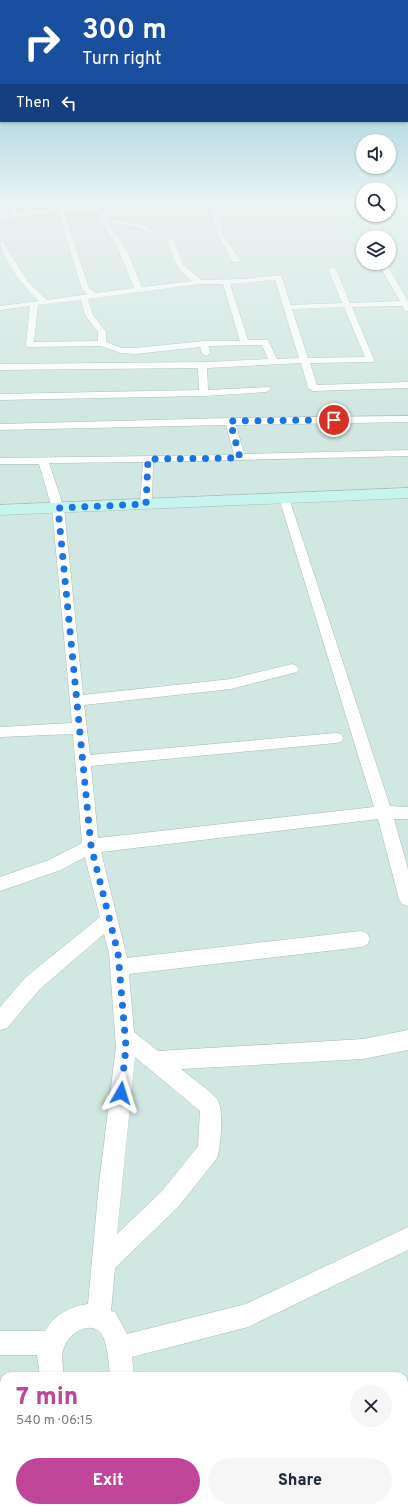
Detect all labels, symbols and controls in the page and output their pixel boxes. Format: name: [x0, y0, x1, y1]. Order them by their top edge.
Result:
text: 300 m: [82, 13, 167, 49]
icon: right: [16, 16, 68, 68]
text: Turn right: [82, 48, 162, 71]
icon: left: [58, 92, 80, 114]
text: Then: [16, 94, 50, 113]
map controls: [356, 134, 396, 270]
button: sound: [356, 134, 396, 174]
button: search: [356, 182, 396, 222]
button: layers: [356, 230, 396, 270]
pin: [317, 403, 351, 437]
icon: arrive: [323, 409, 345, 431]
position arrow: [100, 1072, 142, 1114]
text: 7 min: [16, 1383, 78, 1413]
button: close: [350, 1385, 392, 1427]
text: 540 m · 06:15: [16, 1413, 93, 1429]
button: Exit: [16, 1458, 200, 1504]
button: Share: [208, 1458, 392, 1504]

